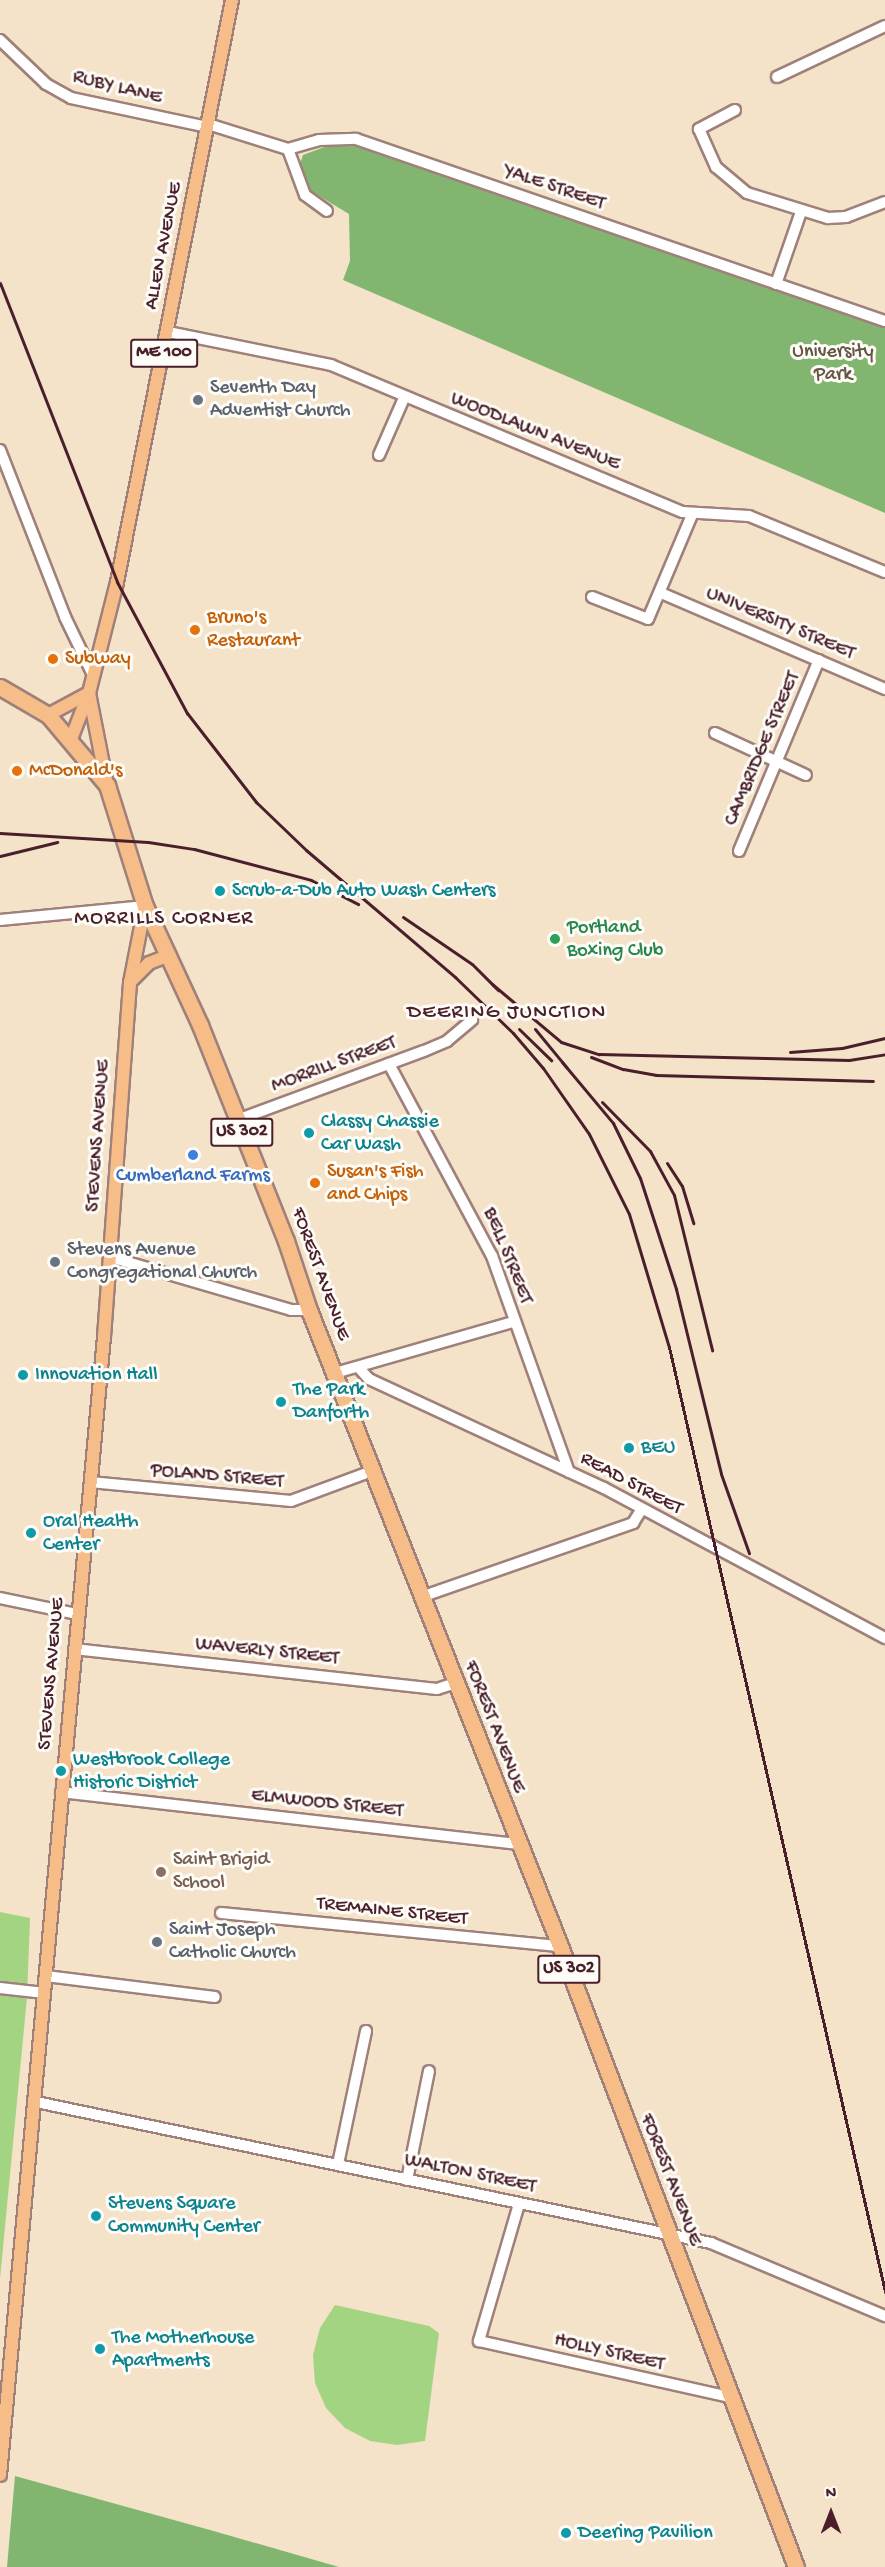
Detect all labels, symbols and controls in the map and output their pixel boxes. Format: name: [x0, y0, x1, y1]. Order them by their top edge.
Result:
street label: RUBY LANE: [70, 65, 164, 111]
street label: YALE STREET: [500, 159, 608, 217]
street label: ALLEN AVENUE: [140, 180, 188, 312]
road number: ME 100: [130, 338, 198, 368]
park label: University Park: [792, 340, 874, 387]
place label: Seventh Day Adventist Church: [210, 376, 351, 423]
street label: WOODLAWN AVENUE: [447, 387, 623, 477]
marker: Seventh Day Adventist Church: [191, 393, 205, 407]
street label: UNIVERSITY STREET: [702, 582, 858, 666]
place label: Bruno's Restaurant: [207, 606, 300, 653]
marker: Bruno's Restaurant: [188, 623, 202, 637]
place label: Subway: [65, 647, 131, 671]
marker: Subway: [46, 652, 60, 666]
street label: CAMBRIDGE STREET: [720, 668, 806, 830]
place label: McDonald's: [29, 759, 122, 783]
marker: McDonald's: [10, 764, 24, 778]
place label: Scrub-a-Dub Auto Wash Centers: [232, 879, 495, 903]
marker: Scrub-a-Dub Auto Wash Centers: [213, 884, 227, 898]
district label: MORRILLS CORNER: [74, 907, 254, 933]
place label: Portland Boxing Club: [567, 916, 663, 963]
marker: Portland Boxing Club: [548, 932, 562, 946]
district label: DEERING JUNCTION: [407, 1001, 607, 1027]
street label: MORRILL STREET: [268, 1031, 400, 1099]
street label: STEVENS AVENUE: [82, 1059, 116, 1213]
place label: Classy Chassie Car Wash: [321, 1110, 439, 1157]
road number: US 302: [209, 1117, 275, 1147]
marker: Classy Chassie Car Wash: [302, 1126, 316, 1140]
marker: Cumberland Farms: [186, 1148, 200, 1162]
place label: Susan's Fish and Chips: [327, 1160, 423, 1207]
place label: Cumberland Farms: [116, 1164, 270, 1188]
marker: Susan's Fish and Chips: [308, 1176, 322, 1190]
street label: FOREST AVENUE: [285, 1204, 355, 1344]
street label: BELL STREET: [477, 1204, 537, 1308]
place label: Stevens Avenue Congregational Church: [67, 1238, 257, 1285]
marker: Stevens Avenue Congregational Church: [48, 1255, 62, 1269]
place label: Innovation Hall: [35, 1363, 158, 1387]
marker: Innovation Hall: [16, 1368, 30, 1382]
place label: The Park Danforth: [293, 1378, 369, 1425]
marker: The Park Danforth: [274, 1395, 288, 1409]
place label: BEU: [641, 1436, 675, 1460]
marker: BEU: [622, 1441, 636, 1455]
street label: READ STREET: [576, 1447, 686, 1521]
street label: POLAND STREET: [150, 1459, 284, 1495]
place label: Oral Health Center: [43, 1510, 139, 1557]
marker: Oral Health Center: [24, 1526, 38, 1540]
street label: STEVENS AVENUE: [33, 1597, 71, 1751]
street label: WAVERLY STREET: [194, 1633, 340, 1671]
street label: FOREST AVENUE: [458, 1658, 530, 1796]
place label: Westbrook College Historic District: [73, 1748, 230, 1795]
marker: Westbrook College Historic District: [54, 1764, 68, 1778]
street label: ELMWOOD STREET: [250, 1784, 404, 1824]
place label: Saint Brigid School: [173, 1848, 269, 1895]
marker: Saint Brigid School: [154, 1865, 168, 1879]
street label: TREMAINE STREET: [315, 1892, 469, 1932]
place label: Saint Joseph Catholic Church: [169, 1918, 296, 1965]
marker: Saint Joseph Catholic Church: [150, 1935, 164, 1949]
road number: US 302: [536, 1954, 602, 1984]
street label: FOREST AVENUE: [634, 2111, 706, 2249]
street label: WALTON STREET: [402, 2148, 538, 2200]
place label: Stevens Square Community Center: [108, 2192, 260, 2239]
marker: Stevens Square Community Center: [89, 2209, 103, 2223]
place label: The Motherhouse Apartments: [112, 2326, 254, 2373]
street label: HOLLY STREET: [552, 2329, 666, 2377]
marker: The Motherhouse Apartments: [93, 2342, 107, 2356]
north arrow: [801, 2483, 861, 2543]
text: N: [826, 2485, 836, 2504]
place label: Deering Pavilion: [578, 2521, 713, 2545]
marker: Deering Pavilion: [559, 2526, 573, 2540]

